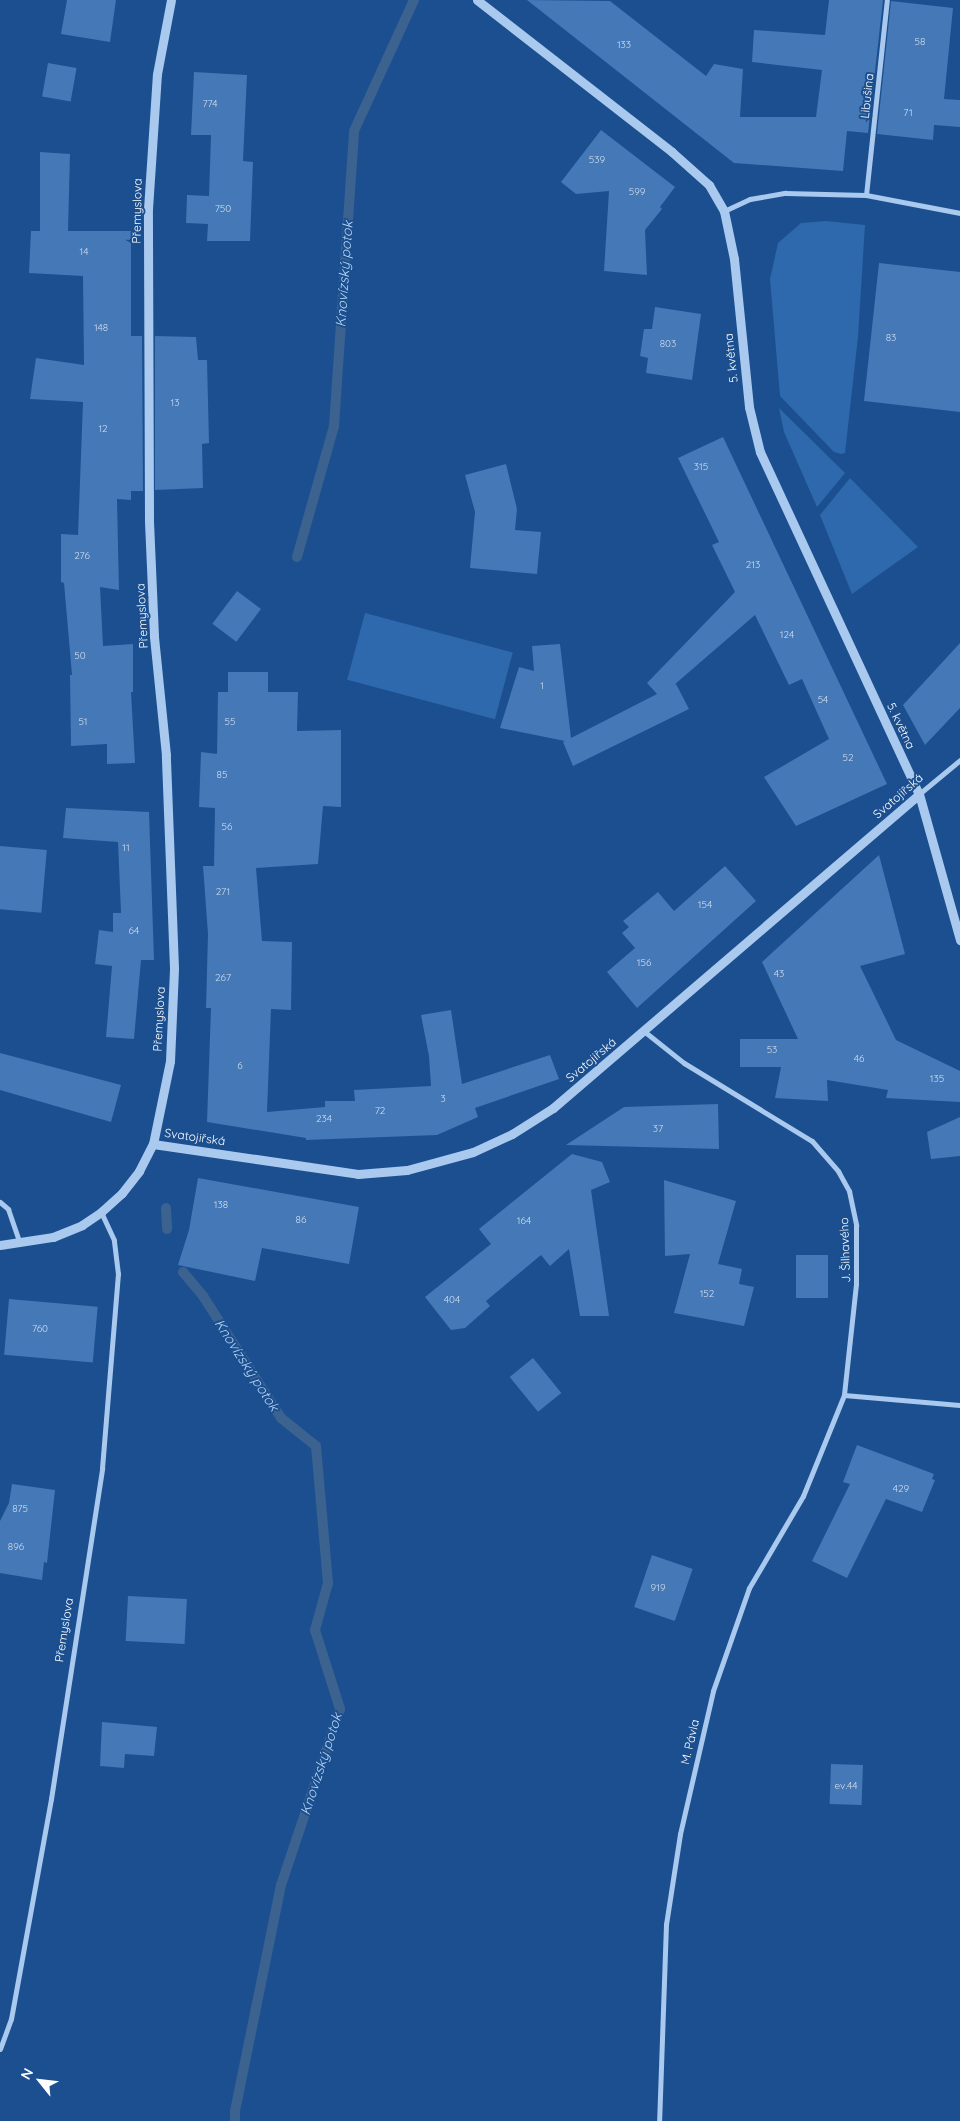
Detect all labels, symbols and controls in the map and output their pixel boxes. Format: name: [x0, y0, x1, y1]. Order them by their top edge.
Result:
house number: 58: [915, 36, 925, 48]
house number: 133: [617, 39, 631, 51]
street label: Libušina: [857, 73, 877, 119]
house number: 774: [202, 98, 218, 110]
house number: 71: [903, 107, 913, 119]
house number: 539: [589, 154, 605, 166]
street label: Přemyslova: [129, 178, 145, 244]
house number: 599: [629, 186, 645, 198]
house number: 750: [215, 203, 231, 215]
water label: Knovízský potok: [332, 220, 356, 328]
house number: 14: [80, 246, 88, 258]
house number: 148: [94, 322, 108, 334]
house number: 83: [886, 332, 896, 344]
street label: 5. května: [721, 333, 741, 383]
house number: 803: [660, 338, 676, 350]
house number: 13: [171, 397, 179, 409]
house number: 12: [98, 423, 108, 435]
house number: 315: [694, 461, 708, 473]
house number: 276: [74, 550, 90, 562]
house number: 213: [746, 559, 760, 571]
street label: Přemyslova: [133, 583, 151, 649]
house number: 124: [780, 629, 794, 641]
house number: 50: [74, 650, 86, 662]
house number: 1: [540, 680, 544, 692]
house number: 54: [818, 694, 828, 706]
street label: 5. května: [884, 701, 918, 751]
house number: 51: [78, 716, 88, 728]
house number: 55: [225, 716, 235, 728]
house number: 52: [843, 752, 853, 764]
house number: 85: [217, 769, 227, 781]
street label: Svatojiřská: [870, 770, 926, 822]
house number: 56: [222, 821, 232, 833]
house number: 11: [122, 842, 130, 854]
house number: 271: [216, 886, 230, 898]
house number: 154: [698, 899, 712, 911]
house number: 64: [129, 925, 139, 937]
house number: 156: [637, 957, 651, 969]
house number: 43: [774, 968, 784, 980]
house number: 267: [215, 972, 231, 984]
street label: Přemyslova: [150, 986, 168, 1052]
street label: Svatojiřská: [563, 1035, 619, 1085]
house number: 53: [767, 1044, 777, 1056]
house number: 46: [854, 1053, 864, 1065]
house number: 6: [237, 1060, 243, 1072]
house number: 135: [930, 1073, 944, 1085]
house number: 3: [440, 1093, 446, 1105]
house number: 72: [375, 1105, 385, 1117]
house number: 234: [316, 1113, 332, 1125]
house number: 37: [653, 1123, 663, 1135]
street label: Svatojiřská: [164, 1126, 226, 1148]
house number: 138: [214, 1199, 228, 1211]
house number: 86: [296, 1214, 306, 1226]
house number: 164: [517, 1215, 531, 1227]
street label: J. Šilhavého: [837, 1217, 853, 1283]
house number: 152: [700, 1288, 714, 1300]
house number: 404: [444, 1294, 460, 1306]
water label: Knovízský potok: [211, 1316, 283, 1414]
house number: 760: [32, 1323, 48, 1335]
house number: 429: [893, 1483, 909, 1495]
house number: 875: [12, 1503, 28, 1515]
house number: 896: [8, 1541, 24, 1553]
house number: 919: [651, 1582, 665, 1594]
street label: Přemyslova: [52, 1597, 76, 1663]
water label: Knovízský potok: [297, 1711, 345, 1817]
street label: M. Pávla: [678, 1718, 702, 1766]
house number: ev.44: [835, 1780, 857, 1792]
north arrow: [15, 2056, 65, 2106]
text: N: [17, 2065, 37, 2083]

